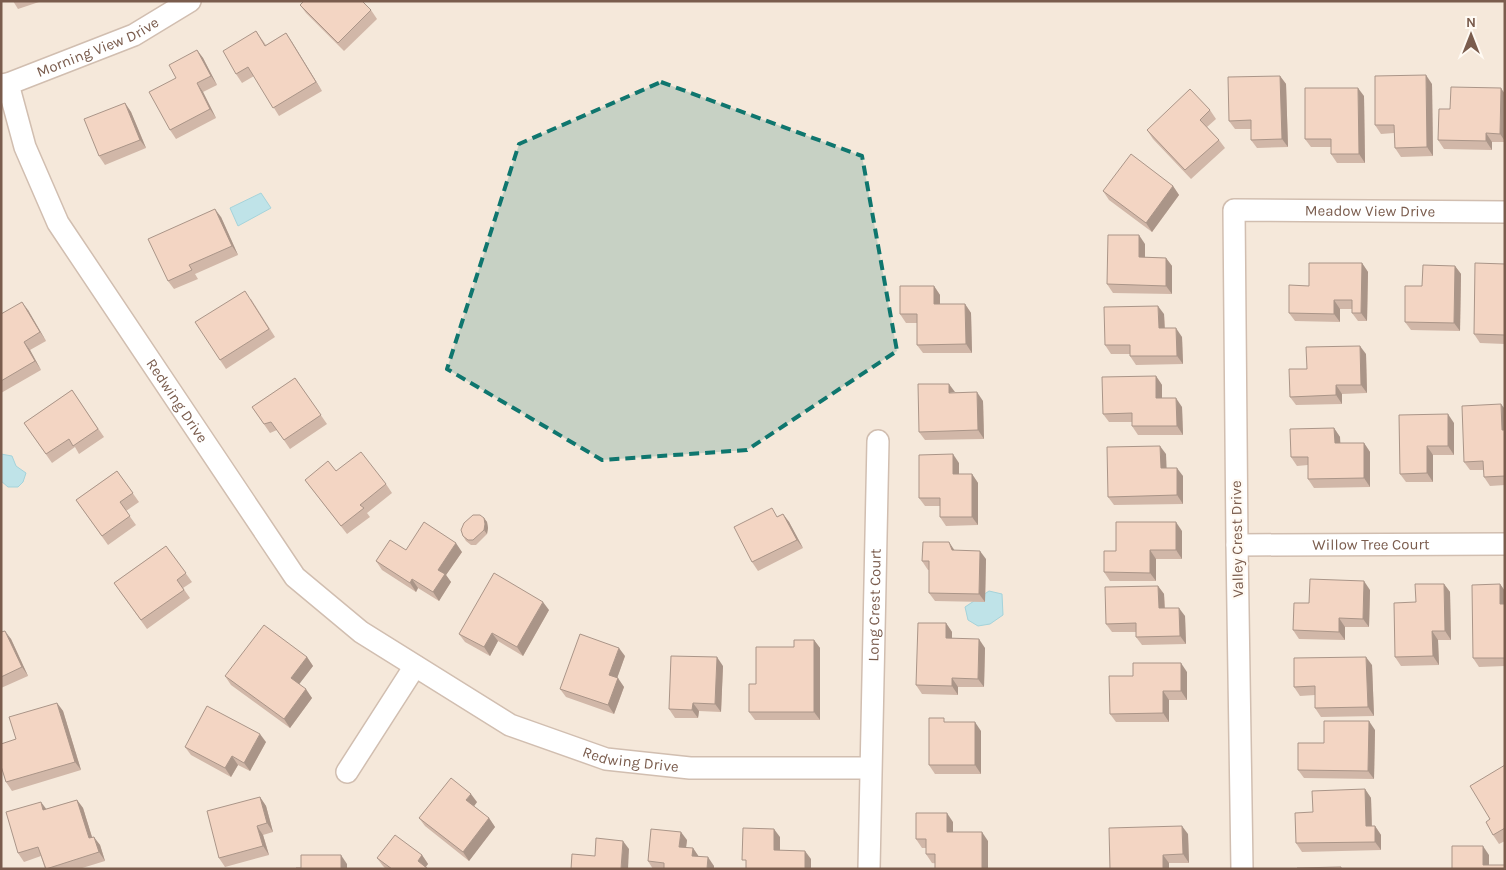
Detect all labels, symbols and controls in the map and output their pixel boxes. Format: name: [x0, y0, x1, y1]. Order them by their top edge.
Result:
north arrow: [1446, 10, 1496, 60]
street label: Morning View Drive: [34, 13, 162, 81]
text: N: [1466, 14, 1476, 31]
street label: Meadow View Drive: [1305, 202, 1435, 220]
street label: Redwing Drive: [142, 355, 212, 446]
street label: Valley Crest Drive: [1227, 480, 1247, 598]
street label: Willow Tree Court: [1312, 535, 1430, 554]
street label: Long Crest Court: [864, 548, 885, 662]
street label: Redwing Drive: [580, 742, 680, 776]

